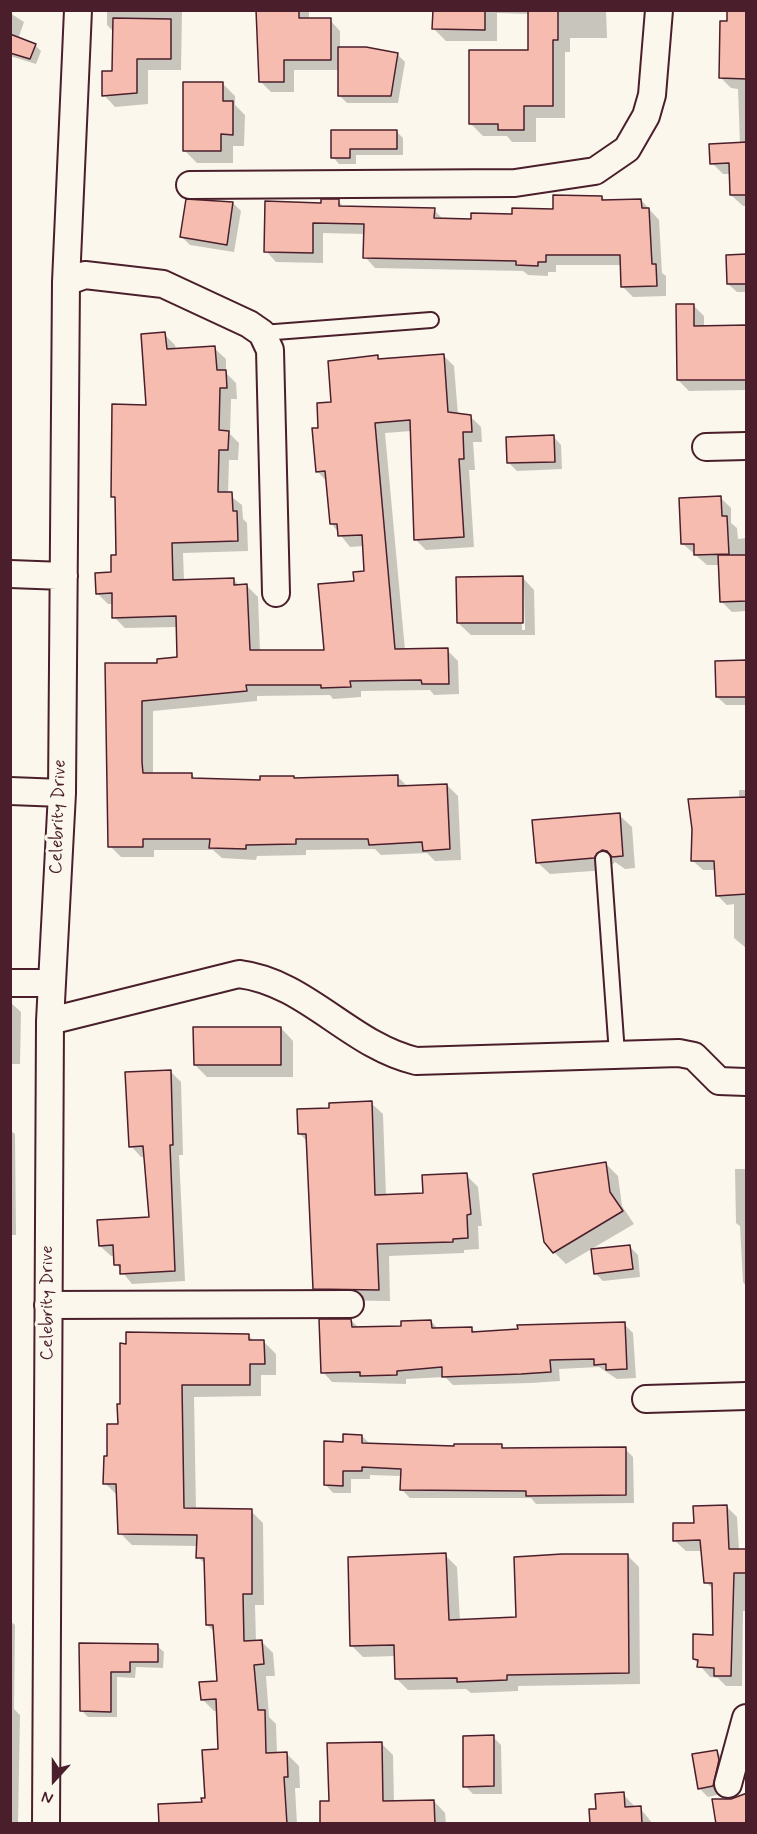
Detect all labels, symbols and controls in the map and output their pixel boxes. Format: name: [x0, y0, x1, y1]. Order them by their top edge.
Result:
street label: Celebrity Drive: [46, 759, 72, 875]
street label: Celebrity Drive: [37, 1245, 59, 1361]
north arrow: [24, 1750, 84, 1810]
text: N: [39, 1786, 56, 1809]

